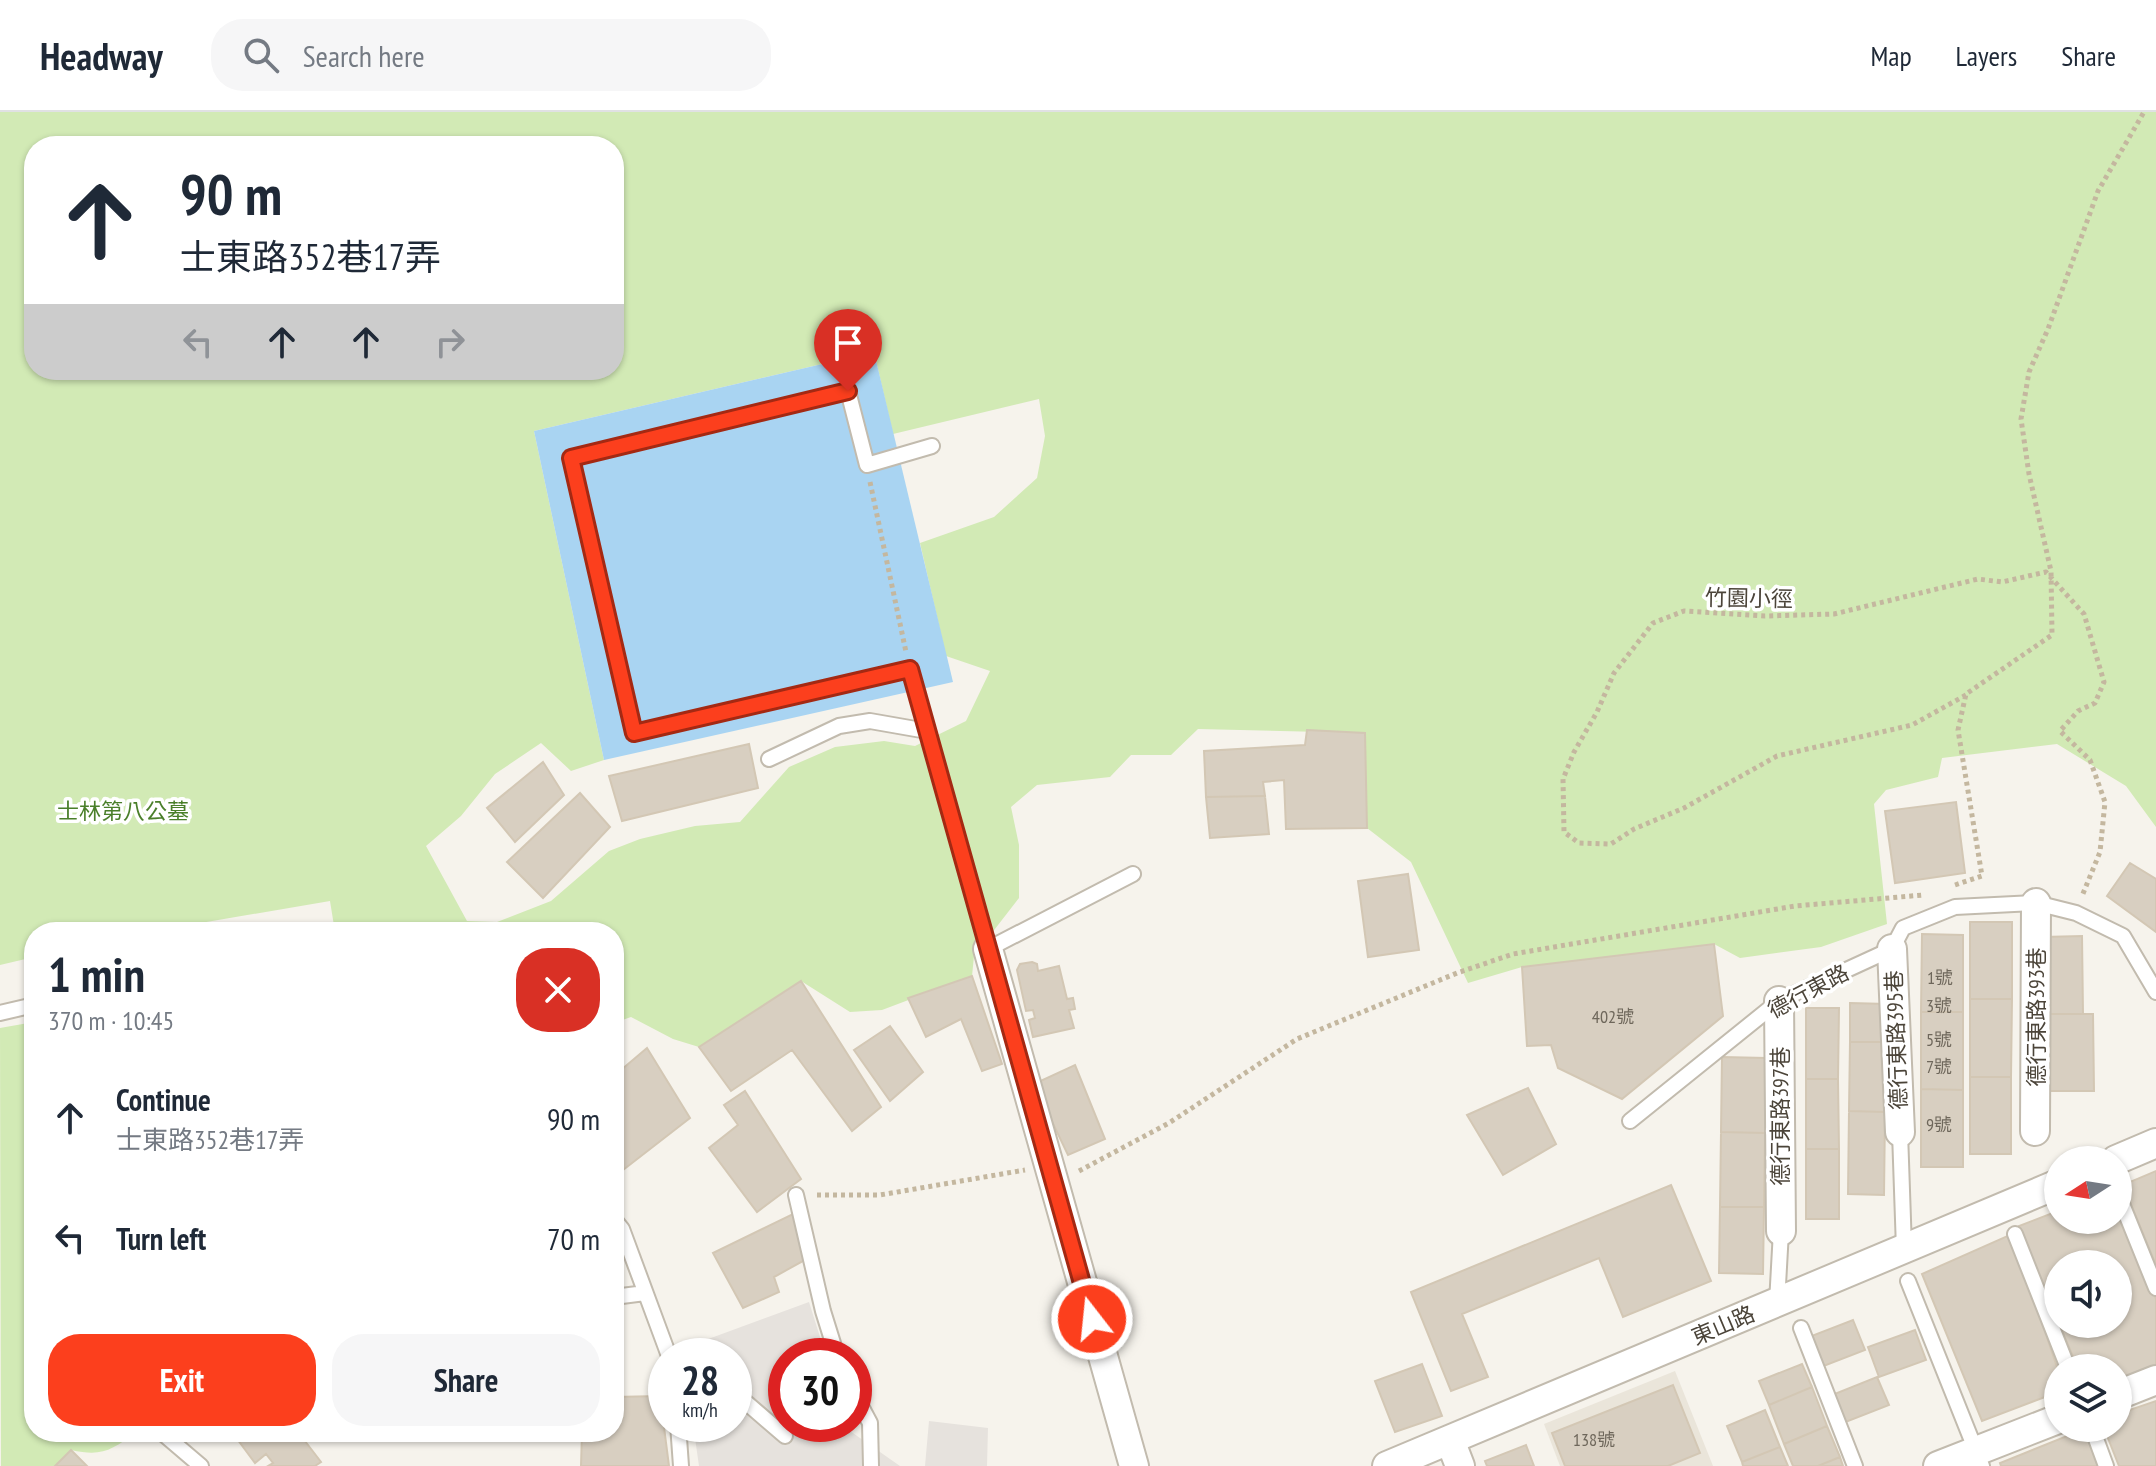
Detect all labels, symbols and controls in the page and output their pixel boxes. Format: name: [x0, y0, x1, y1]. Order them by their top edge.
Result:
search box: [211, 19, 771, 91]
text: Headway: [40, 31, 163, 80]
icon: search: [239, 33, 283, 77]
text: Search here: [303, 36, 425, 75]
text: Map: [1870, 37, 1912, 74]
text: Layers: [1956, 37, 2017, 74]
text: Share: [2061, 37, 2116, 74]
text: 90 m: [180, 158, 282, 230]
icon: ahead: [48, 168, 152, 272]
text: 士東路352巷17弄: [180, 233, 441, 280]
pin: [814, 309, 882, 391]
icon: left: [176, 320, 220, 364]
icon: ahead: [260, 320, 304, 364]
icon: ahead: [344, 320, 388, 364]
icon: right: [428, 320, 472, 364]
icon: arrive: [826, 321, 870, 365]
street label: 竹園小徑: [1705, 583, 1793, 613]
park label: 士林第八公墓: [57, 797, 189, 825]
text: 1 min: [48, 943, 145, 1005]
street label: 德行東路393巷: [2022, 947, 2050, 1087]
button: close: [516, 948, 600, 1032]
street label: 德行東路: [1763, 958, 1853, 1024]
house number: 1號: [1927, 966, 1953, 989]
street label: 德行東路395巷: [1880, 970, 1912, 1110]
house number: 3號: [1926, 994, 1952, 1017]
text: 370 m · 10:45: [48, 1004, 174, 1037]
house number: 402號: [1592, 1005, 1634, 1028]
house number: 5號: [1926, 1028, 1952, 1051]
street label: 德行東路397巷: [1766, 1046, 1794, 1186]
house number: 7號: [1926, 1055, 1952, 1078]
text: Continue: [116, 1080, 211, 1119]
icon: ahead: [48, 1096, 92, 1140]
text: 90 m: [547, 1099, 600, 1138]
house number: 9號: [1926, 1113, 1952, 1136]
text: 士東路352巷17弄: [116, 1123, 305, 1156]
north arrow: [2044, 1146, 2132, 1234]
map controls: [2044, 1146, 2132, 1442]
icon: left: [48, 1216, 92, 1260]
text: Turn left: [116, 1219, 206, 1258]
text: 70 m: [547, 1219, 600, 1258]
button: sound: [2044, 1250, 2132, 1338]
position arrow: [1050, 1277, 1134, 1361]
street label: 東山路: [1687, 1299, 1759, 1351]
button: Exit: [48, 1334, 316, 1426]
button: Share: [332, 1334, 600, 1426]
speed limit sign: 30: [768, 1338, 872, 1442]
text: 28: [681, 1354, 719, 1406]
button: layers: [2044, 1354, 2132, 1442]
text: km/h: [682, 1397, 718, 1423]
house number: 138號: [1573, 1428, 1615, 1451]

